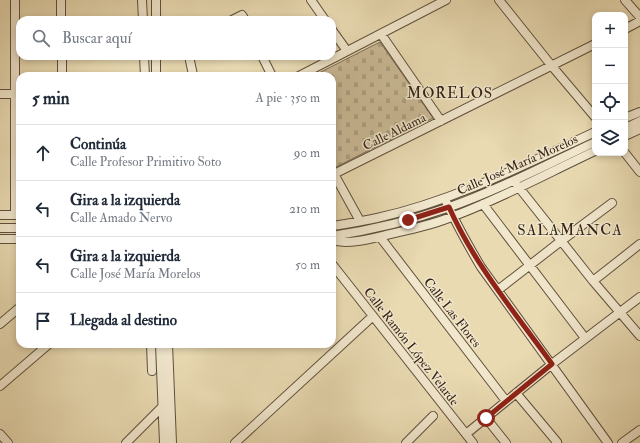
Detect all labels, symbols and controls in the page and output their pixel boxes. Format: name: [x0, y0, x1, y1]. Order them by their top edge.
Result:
map controls: [592, 12, 628, 156]
button: +: [592, 12, 628, 48]
search box: [16, 16, 336, 60]
icon: search: [30, 27, 52, 49]
text: Buscar aquí: [62, 29, 131, 48]
button: −: [592, 48, 628, 84]
district label: MORELOS: [407, 84, 493, 103]
button: locate: [592, 84, 628, 120]
text: 5 min: [32, 88, 70, 109]
text: A pie · 350 m: [256, 90, 320, 106]
street label: Calle Aldama: [360, 109, 429, 154]
button: layers: [592, 120, 628, 156]
street label: Calle José María Morelos: [455, 131, 581, 199]
text: Continúa: [70, 135, 126, 154]
icon: ahead: [32, 142, 54, 164]
text: 90 m: [294, 145, 320, 161]
text: Calle Profesor Primitivo Soto: [70, 154, 221, 170]
text: Gira a la izquierda: [70, 191, 180, 210]
icon: left: [32, 198, 54, 220]
text: 210 m: [289, 201, 320, 217]
text: Calle Amado Nervo: [70, 210, 172, 226]
route end: [399, 211, 417, 229]
district label: SALAMANCA: [517, 221, 623, 240]
text: Gira a la izquierda: [70, 247, 180, 266]
icon: left: [32, 254, 54, 276]
text: 50 m: [295, 257, 320, 273]
text: Calle José María Morelos: [70, 266, 201, 282]
street label: Calle Las Flores: [420, 275, 485, 351]
street label: Calle Ramón López Velarde: [359, 284, 463, 410]
icon: arrive: [32, 310, 54, 332]
text: Llegada al destino: [70, 311, 177, 330]
route start: [477, 409, 495, 427]

